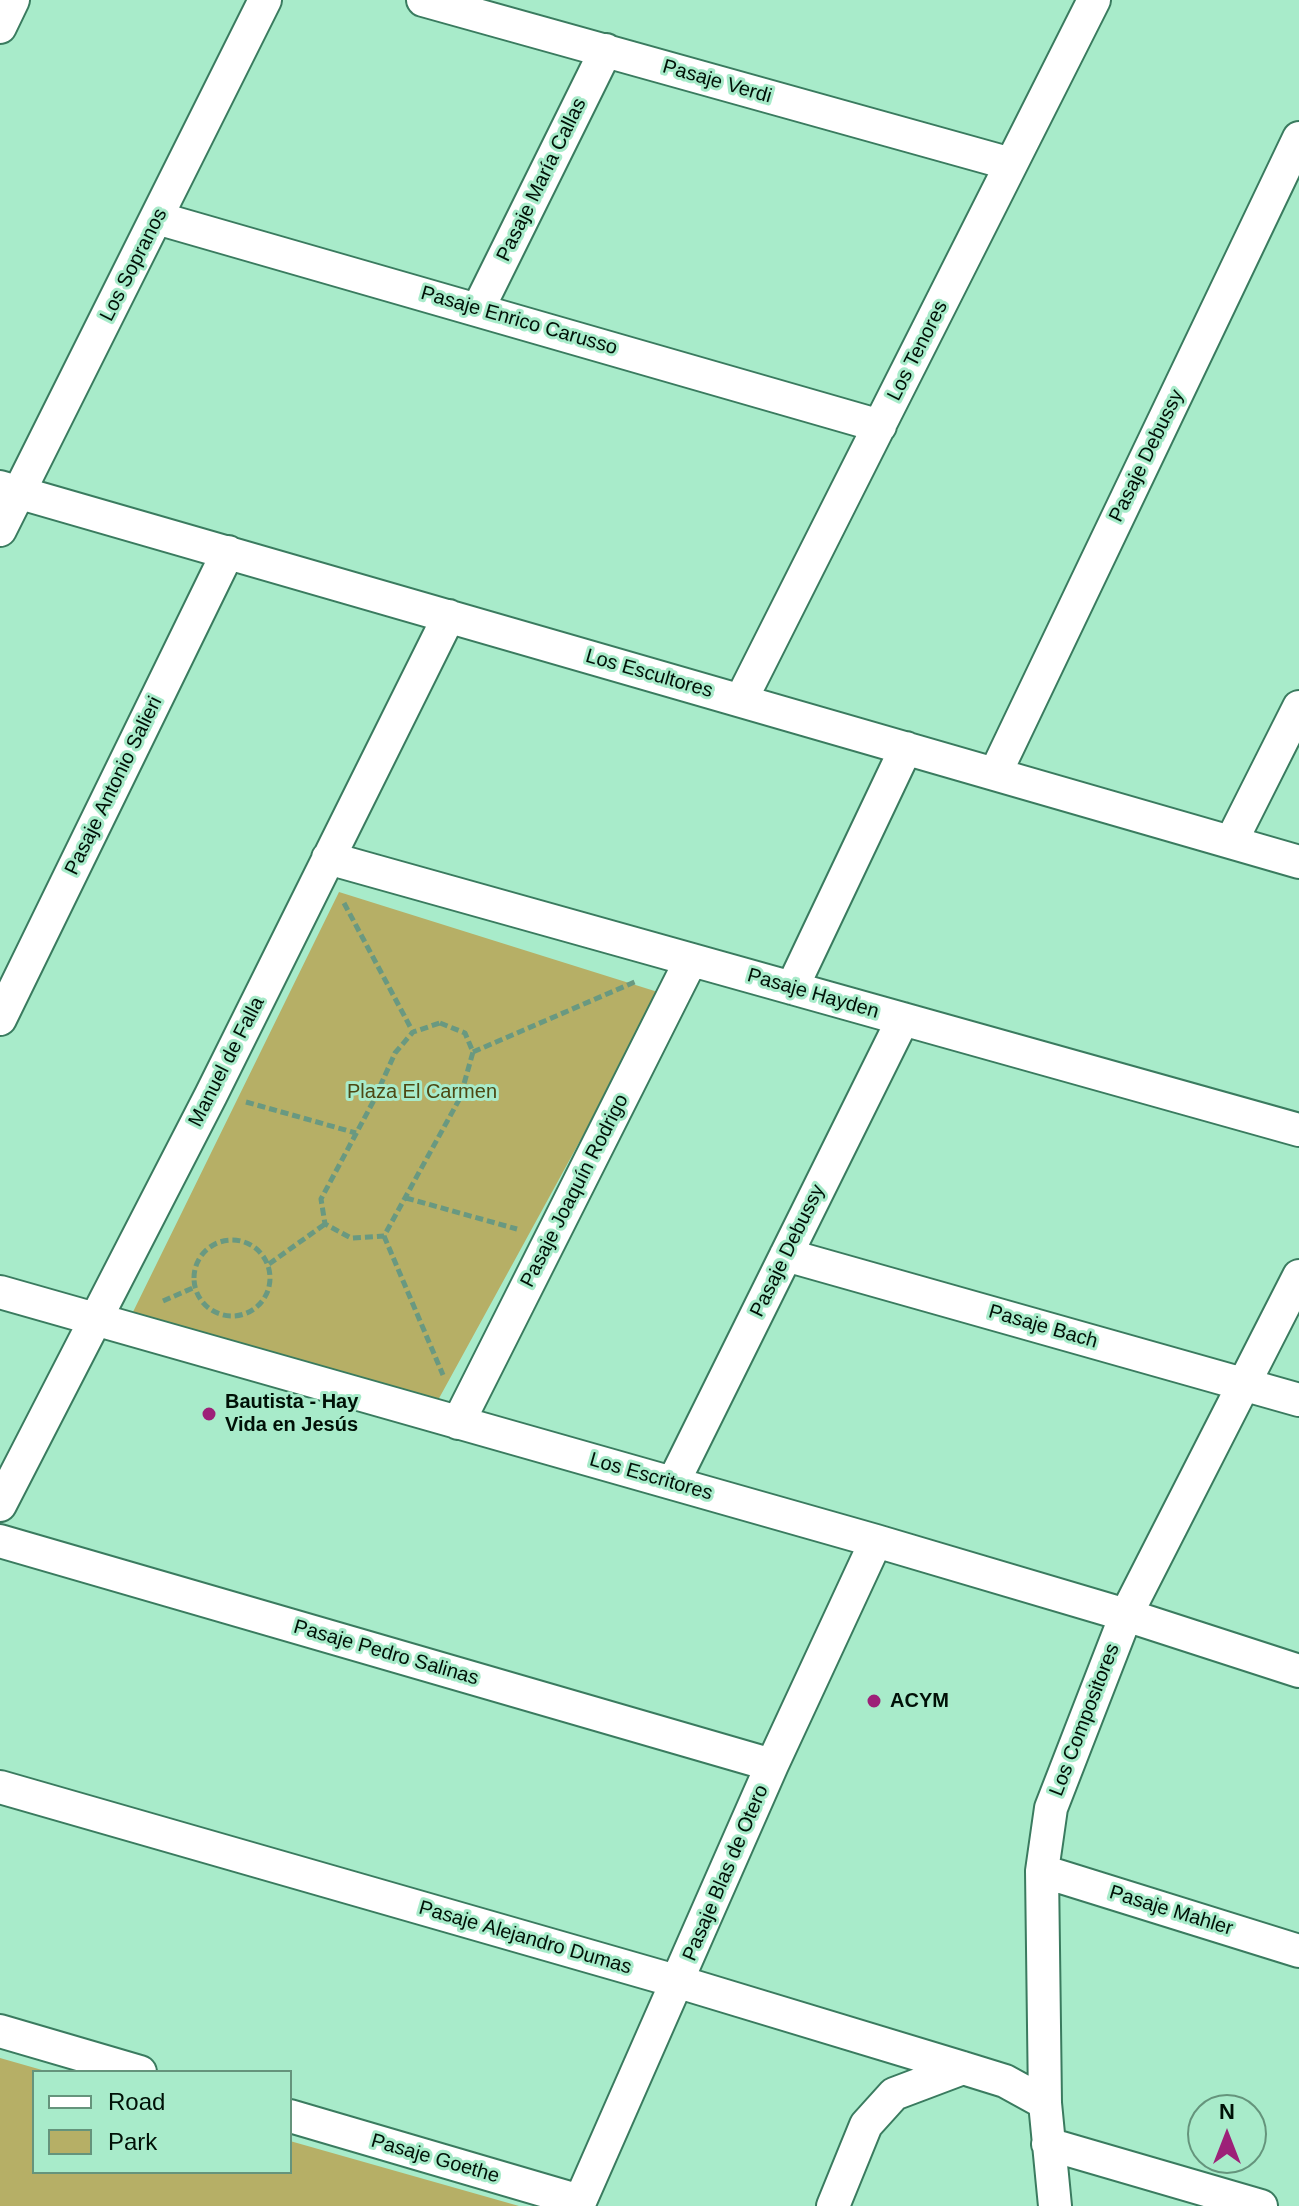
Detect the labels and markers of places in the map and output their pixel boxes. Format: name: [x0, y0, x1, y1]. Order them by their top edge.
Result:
place label: Bautista - Hay Vida en Jesús: [225, 1390, 358, 1437]
marker: Bautista - Hay Vida en Jesús: [200, 1405, 218, 1423]
place label: ACYM: [890, 1689, 949, 1713]
marker: ACYM: [865, 1692, 883, 1710]

